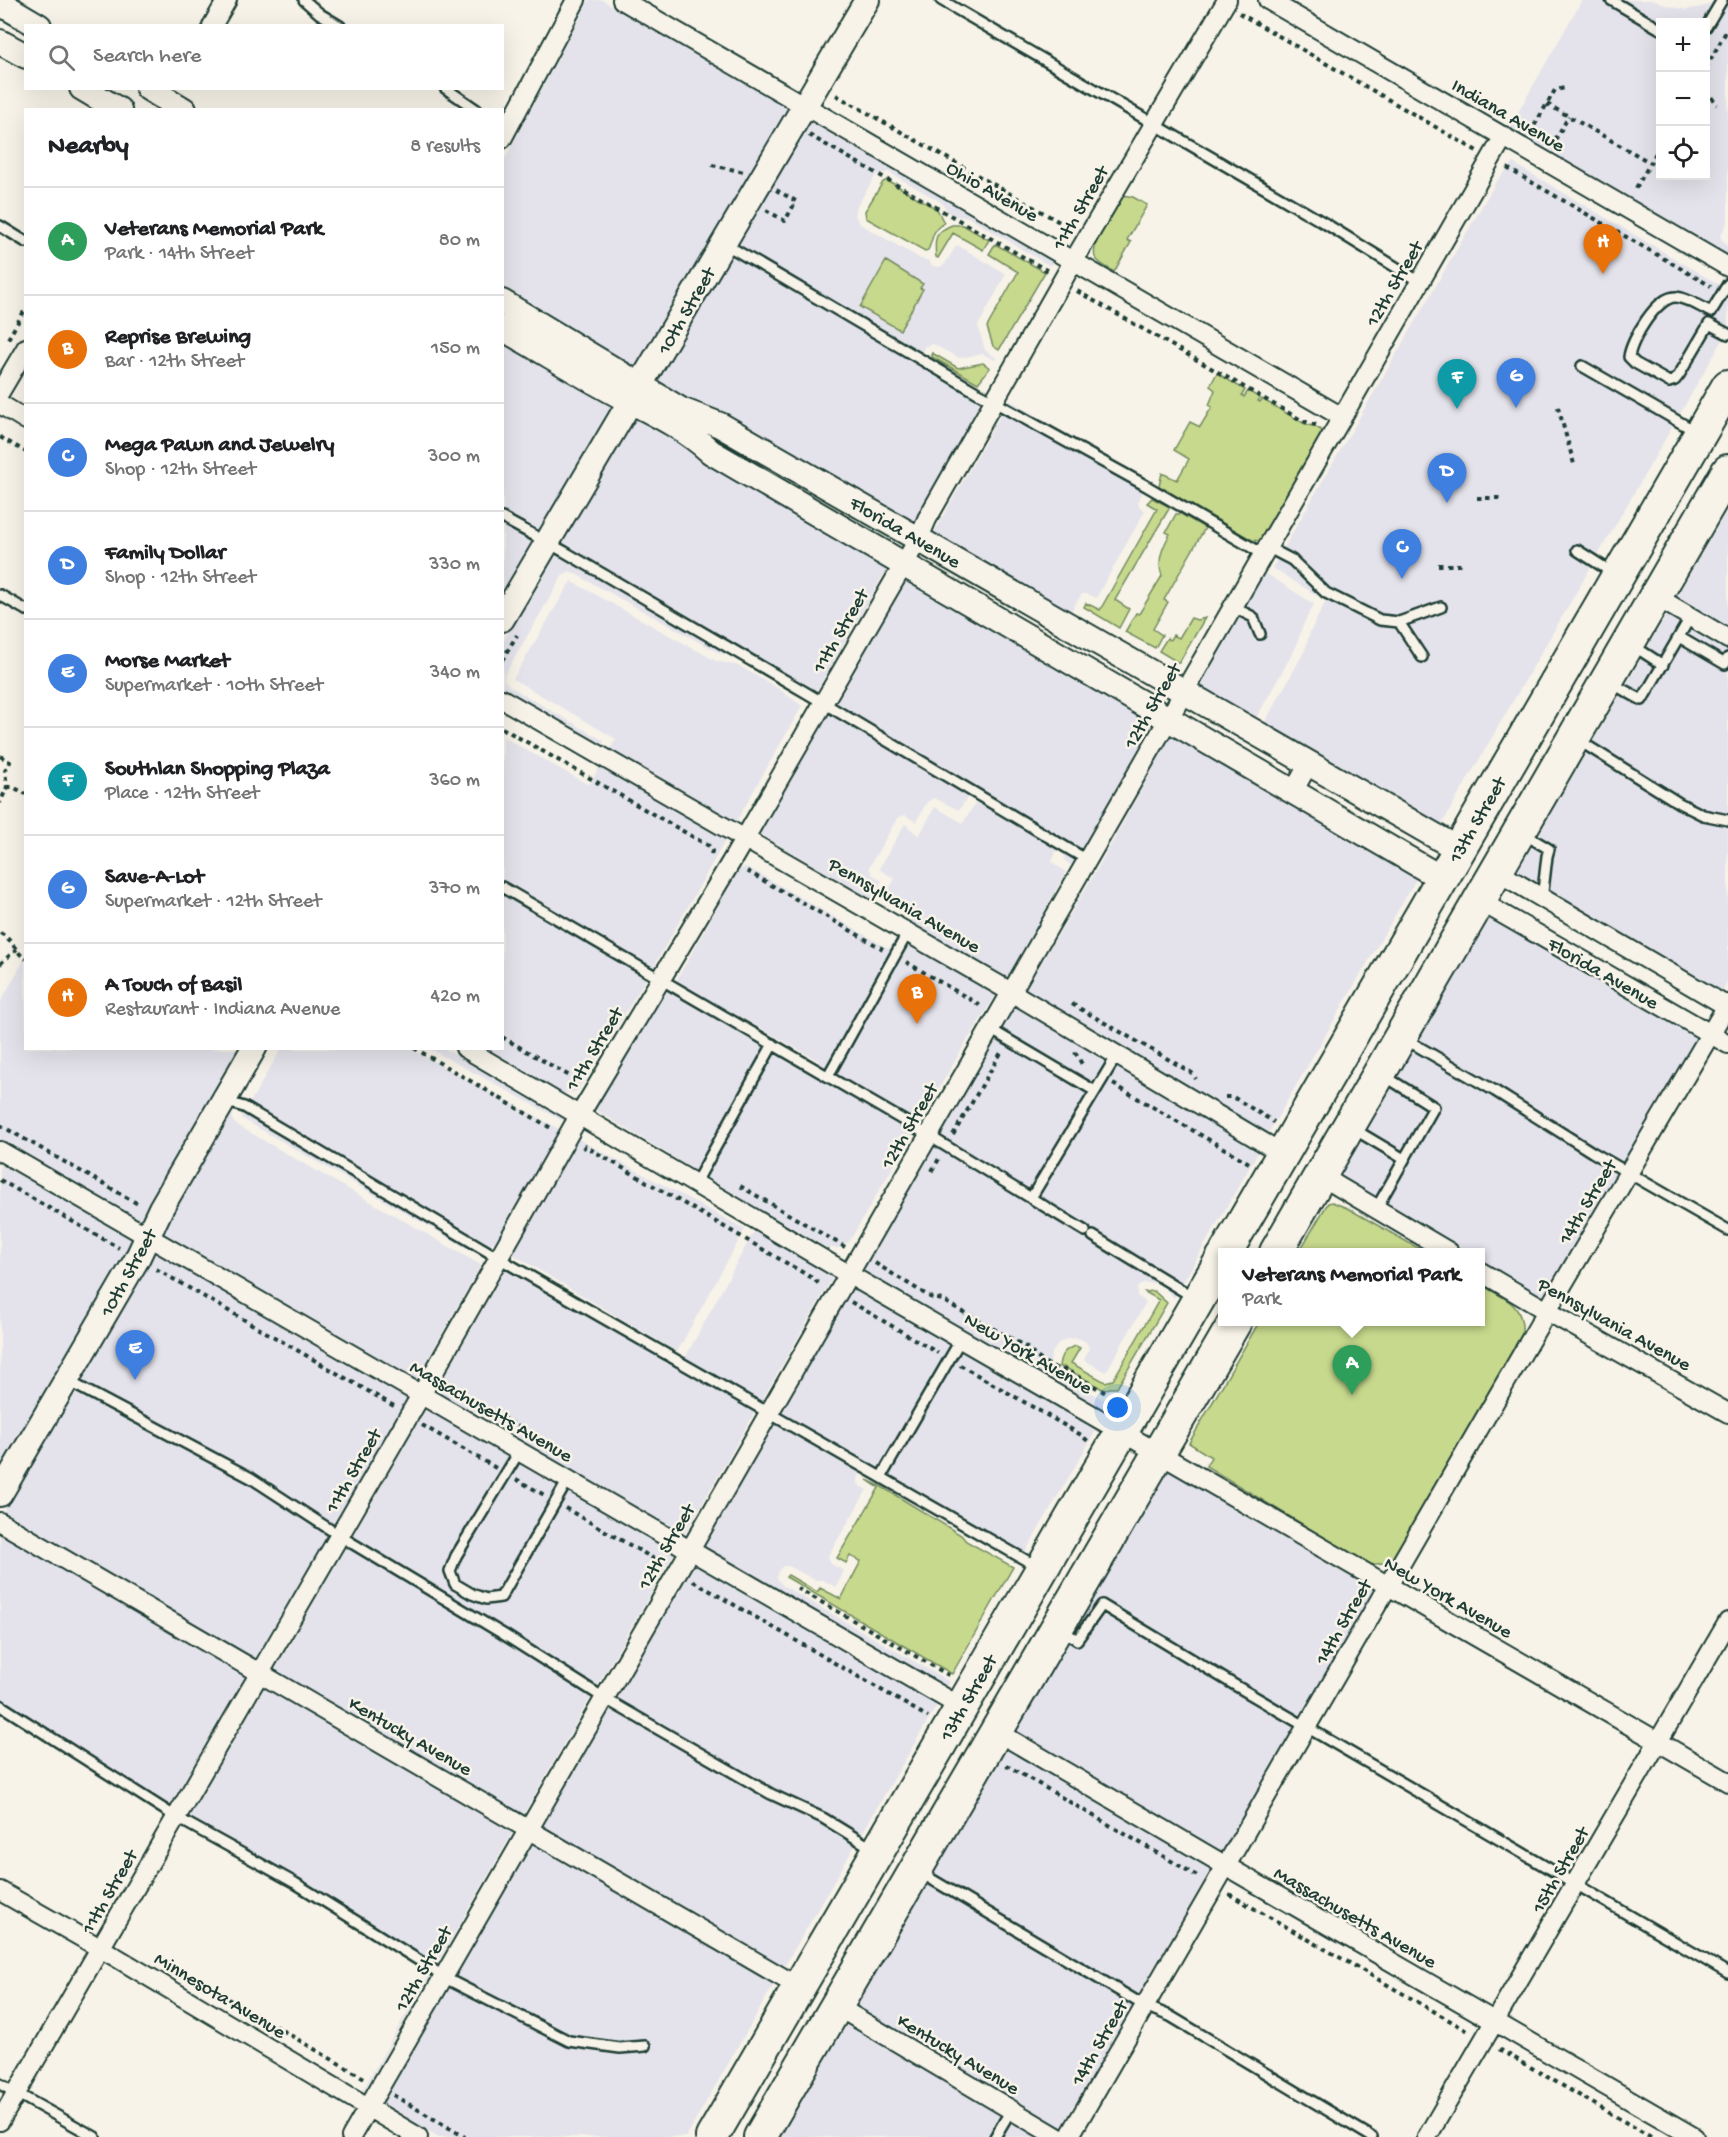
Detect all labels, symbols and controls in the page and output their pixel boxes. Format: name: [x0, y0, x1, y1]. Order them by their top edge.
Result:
map controls: [1656, 18, 1710, 180]
button: +: [1656, 18, 1710, 72]
search box: [24, 24, 504, 90]
icon: search: [45, 41, 78, 74]
text: Search here: [93, 44, 201, 70]
button: −: [1656, 72, 1710, 126]
street label: Indiana Avenue: [1447, 75, 1569, 159]
button: locate: [1656, 126, 1710, 180]
text: Nearby: [48, 132, 129, 163]
text: 8 results: [410, 136, 480, 159]
street label: Ohio Avenue: [941, 157, 1042, 229]
street label: 11th Street: [1048, 161, 1116, 256]
text: Veterans Memorial Park: [105, 217, 323, 243]
pin: H: [1584, 224, 1622, 274]
text: A: [62, 230, 73, 253]
text: 80 m: [439, 230, 480, 253]
street label: 12th Street: [1362, 236, 1431, 332]
text: Park · 14th Street: [105, 243, 253, 266]
street label: 10th Street: [653, 263, 723, 360]
text: Reprise Brewing: [105, 325, 251, 351]
text: B: [62, 338, 73, 361]
text: 150 m: [431, 338, 480, 361]
text: Bar · 12th Street: [105, 351, 244, 374]
pin: G: [1496, 358, 1536, 408]
pin: F: [1438, 360, 1476, 409]
text: Mega Pawn and Jewelry: [105, 433, 334, 459]
text: C: [62, 446, 73, 469]
text: 300 m: [428, 446, 480, 469]
pin: D: [1428, 454, 1466, 503]
text: Shop · 12th Street: [105, 459, 256, 482]
street label: Florida Avenue: [844, 493, 964, 575]
pin: C: [1382, 530, 1422, 579]
text: Family Dollar: [105, 541, 225, 567]
text: D: [61, 554, 74, 577]
text: 330 m: [429, 554, 480, 577]
text: Shop · 12th Street: [105, 567, 256, 590]
street label: 11th Street: [808, 584, 876, 679]
text: Morse Market: [105, 649, 230, 675]
street label: 12th Street: [1120, 658, 1189, 754]
text: E: [61, 662, 74, 685]
text: 340 m: [430, 662, 480, 685]
text: Supermarket · 10th Street: [105, 675, 323, 698]
text: Southlan Shopping Plaza: [105, 757, 330, 783]
text: F: [62, 770, 73, 793]
text: 360 m: [429, 770, 480, 793]
street label: 13th Street: [1445, 772, 1514, 869]
text: Place · 12th Street: [105, 783, 259, 806]
street label: Pennsylvania Avenue: [822, 854, 984, 960]
text: Save-A-Lot: [105, 865, 204, 891]
text: G: [61, 878, 74, 901]
text: 370 m: [429, 878, 480, 901]
text: Supermarket · 12th Street: [105, 891, 321, 914]
street label: Florida Avenue: [1542, 934, 1662, 1016]
text: A Touch of Basil: [105, 973, 242, 999]
pin: B: [898, 974, 936, 1024]
text: H: [62, 986, 73, 1009]
text: 420 m: [430, 986, 480, 1009]
text: Restaurant · Indiana Avenue: [105, 999, 340, 1022]
street label: 11th Street: [562, 1002, 631, 1096]
street label: 12th Street: [877, 1078, 946, 1174]
street label: 14th Street: [1554, 1155, 1624, 1250]
street label: 10th Street: [96, 1224, 164, 1322]
popup: [1218, 1248, 1485, 1326]
text: Veterans Memorial Park: [1242, 1263, 1461, 1289]
street label: Pennsylvania Avenue: [1532, 1274, 1695, 1378]
text: Park: [1242, 1289, 1281, 1312]
street label: New York Avenue: [959, 1309, 1096, 1401]
pin: E: [116, 1330, 154, 1380]
pin: A: [1332, 1346, 1372, 1395]
street label: Massachusetts Avenue: [405, 1357, 576, 1469]
your location: [1103, 1393, 1132, 1422]
street label: 11th Street: [321, 1424, 389, 1519]
street label: 12th Street: [634, 1499, 703, 1595]
street label: New York Avenue: [1379, 1553, 1516, 1645]
street label: 14th Street: [1311, 1574, 1380, 1670]
street label: 13th Street: [936, 1650, 1005, 1747]
street label: Kentucky Avenue: [343, 1693, 476, 1783]
street label: 15th Street: [1528, 1822, 1597, 1919]
street label: 11th Street: [77, 1845, 145, 1940]
street label: Massachusetts Avenue: [1269, 1863, 1440, 1975]
street label: 12th Street: [391, 1921, 460, 2017]
street label: Minnesota Avenue: [149, 1949, 290, 2046]
street label: 14th Street: [1067, 1995, 1136, 2091]
street label: Kentucky Avenue: [892, 2010, 1023, 2102]

